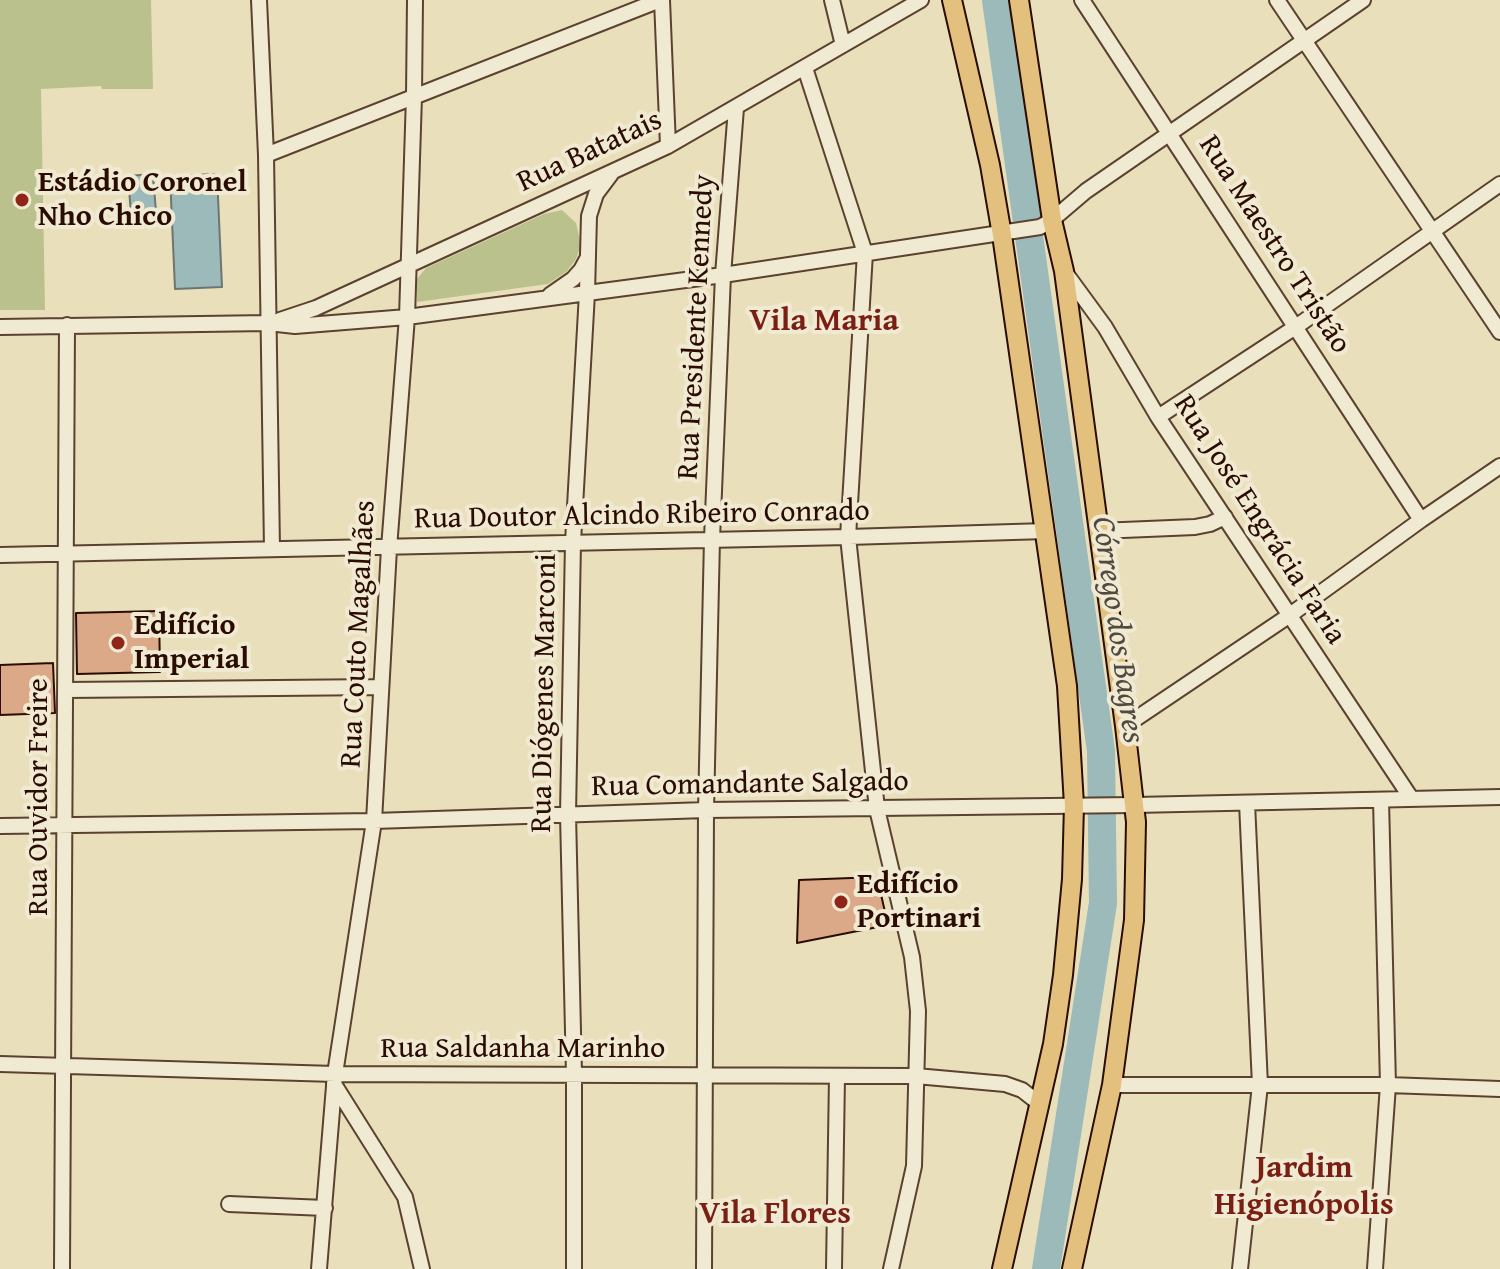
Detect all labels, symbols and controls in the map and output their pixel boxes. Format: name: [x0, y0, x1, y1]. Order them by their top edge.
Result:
street label: Rua Batatais: [512, 103, 668, 201]
street label: Rua Maestro Tristão: [1190, 129, 1358, 361]
place label: Estádio Coronel Nho Chico: [38, 165, 247, 236]
street label: Rua Presidente Kennedy: [671, 174, 723, 480]
marker: Estádio Coronel Nho Chico: [13, 191, 31, 209]
district label: Vila Maria: [749, 303, 899, 341]
street label: Rua José Engrácia Faria: [1165, 388, 1353, 652]
street label: Rua Doutor Alcindo Ribeiro Conrado: [414, 494, 870, 538]
street label: Rua Couto Magalhães: [334, 499, 384, 769]
water label: Córrego dos Bagres: [1082, 514, 1152, 746]
street label: Rua Diógenes Marconi: [525, 553, 565, 833]
place label: Edifício Imperial: [134, 608, 249, 678]
marker: Edifício Imperial: [109, 634, 127, 652]
street label: Rua Ouvidor Freire: [21, 678, 57, 916]
street label: Rua Comandante Salgado: [591, 764, 909, 806]
place label: Edifício Portinari: [857, 867, 981, 938]
marker: Edifício Portinari: [832, 893, 850, 911]
street label: Rua Saldanha Marinho: [381, 1031, 665, 1067]
district label: Jardim Higienópolis: [1214, 1150, 1394, 1225]
district label: Vila Flores: [699, 1196, 851, 1234]

